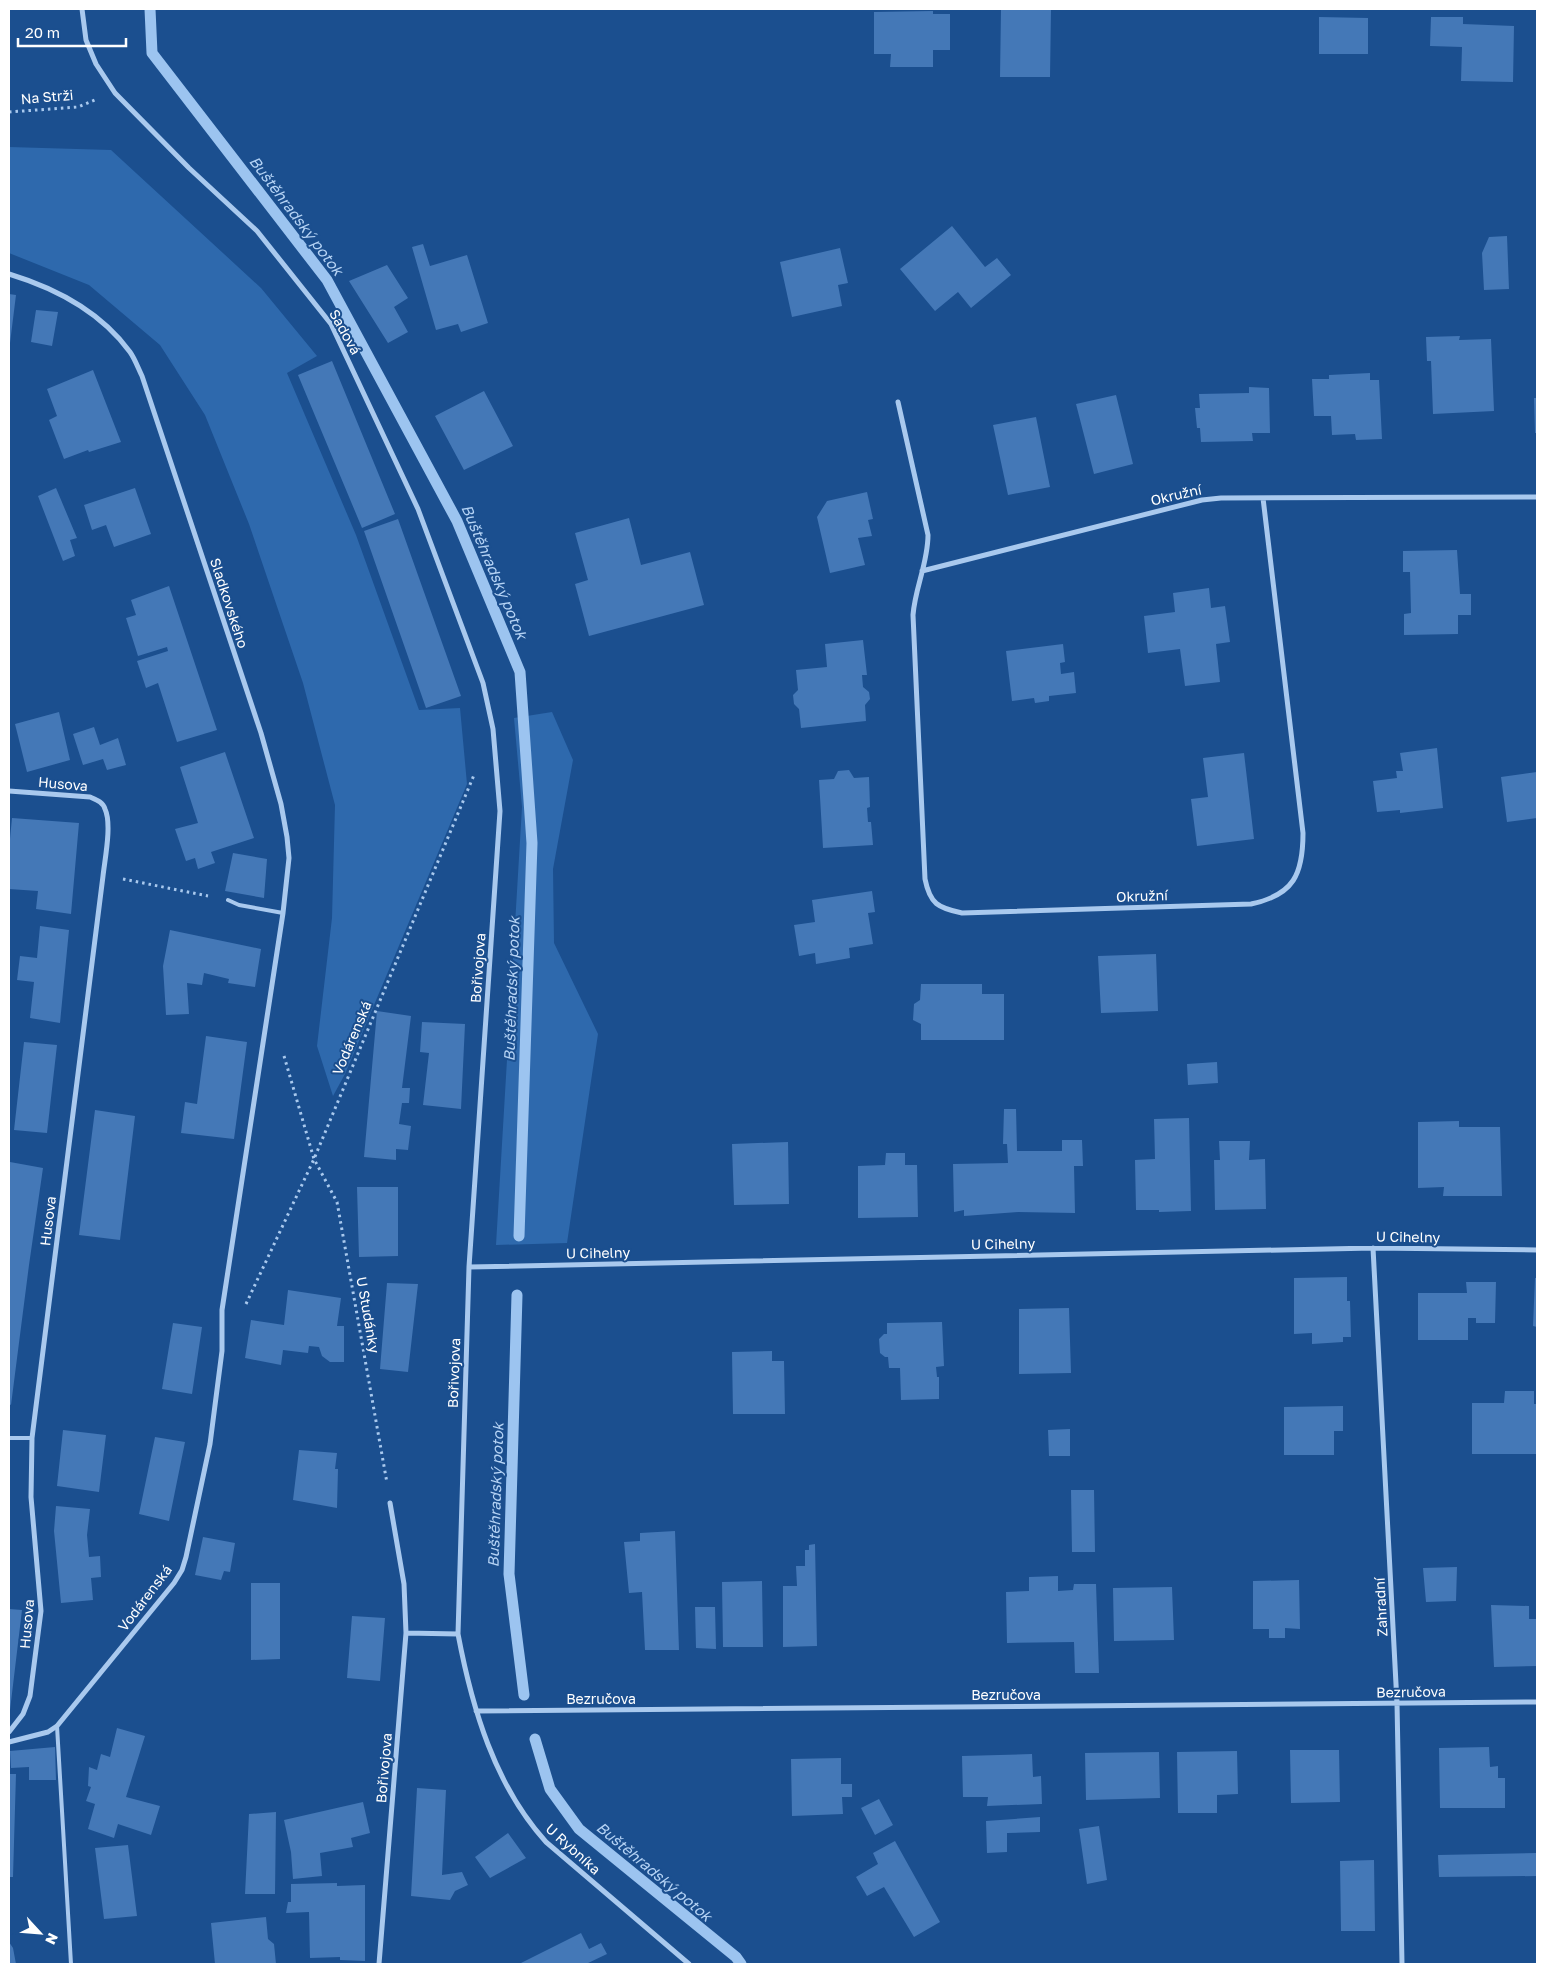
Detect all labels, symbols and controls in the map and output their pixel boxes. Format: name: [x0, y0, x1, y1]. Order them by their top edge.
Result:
scale bar: [18, 15, 125, 47]
text: 20 m: [25, 23, 60, 41]
street label: Na Strži: [20, 86, 74, 107]
water label: Buštěhradský potok: [245, 152, 348, 280]
street label: Sadová: [326, 306, 365, 357]
street label: Okružní: [1149, 480, 1204, 509]
water label: Buštěhradský potok: [457, 501, 532, 644]
street label: Sladkovského: [207, 556, 252, 650]
street label: Husova: [37, 773, 89, 794]
street label: Okružní: [1116, 886, 1169, 905]
water label: Buštěhradský potok: [499, 915, 524, 1062]
street label: Bořivojova: [467, 932, 488, 1004]
street label: Vodárenská: [328, 998, 375, 1077]
street label: Husova: [36, 1195, 59, 1247]
street label: U Cihelny: [1376, 1227, 1440, 1246]
street label: U Cihelny: [971, 1234, 1035, 1253]
street label: U Cihelny: [566, 1243, 630, 1262]
street label: U Studánky: [353, 1275, 384, 1355]
street label: Bořivojova: [444, 1338, 463, 1408]
water label: Buštěhradský potok: [483, 1421, 508, 1568]
street label: Vodárenská: [114, 1561, 175, 1634]
street label: Zahradní: [1370, 1576, 1391, 1637]
street label: Husova: [16, 1598, 37, 1650]
street label: Bezručova: [1376, 1682, 1446, 1701]
street label: Bezručova: [971, 1686, 1041, 1703]
street label: Bezručova: [566, 1690, 636, 1707]
street label: Bořivojova: [372, 1732, 395, 1804]
water label: Buštěhradský potok: [593, 1818, 717, 1926]
street label: U Rybníka: [542, 1820, 604, 1878]
north arrow: [15, 1908, 65, 1958]
text: N: [42, 1930, 62, 1947]

